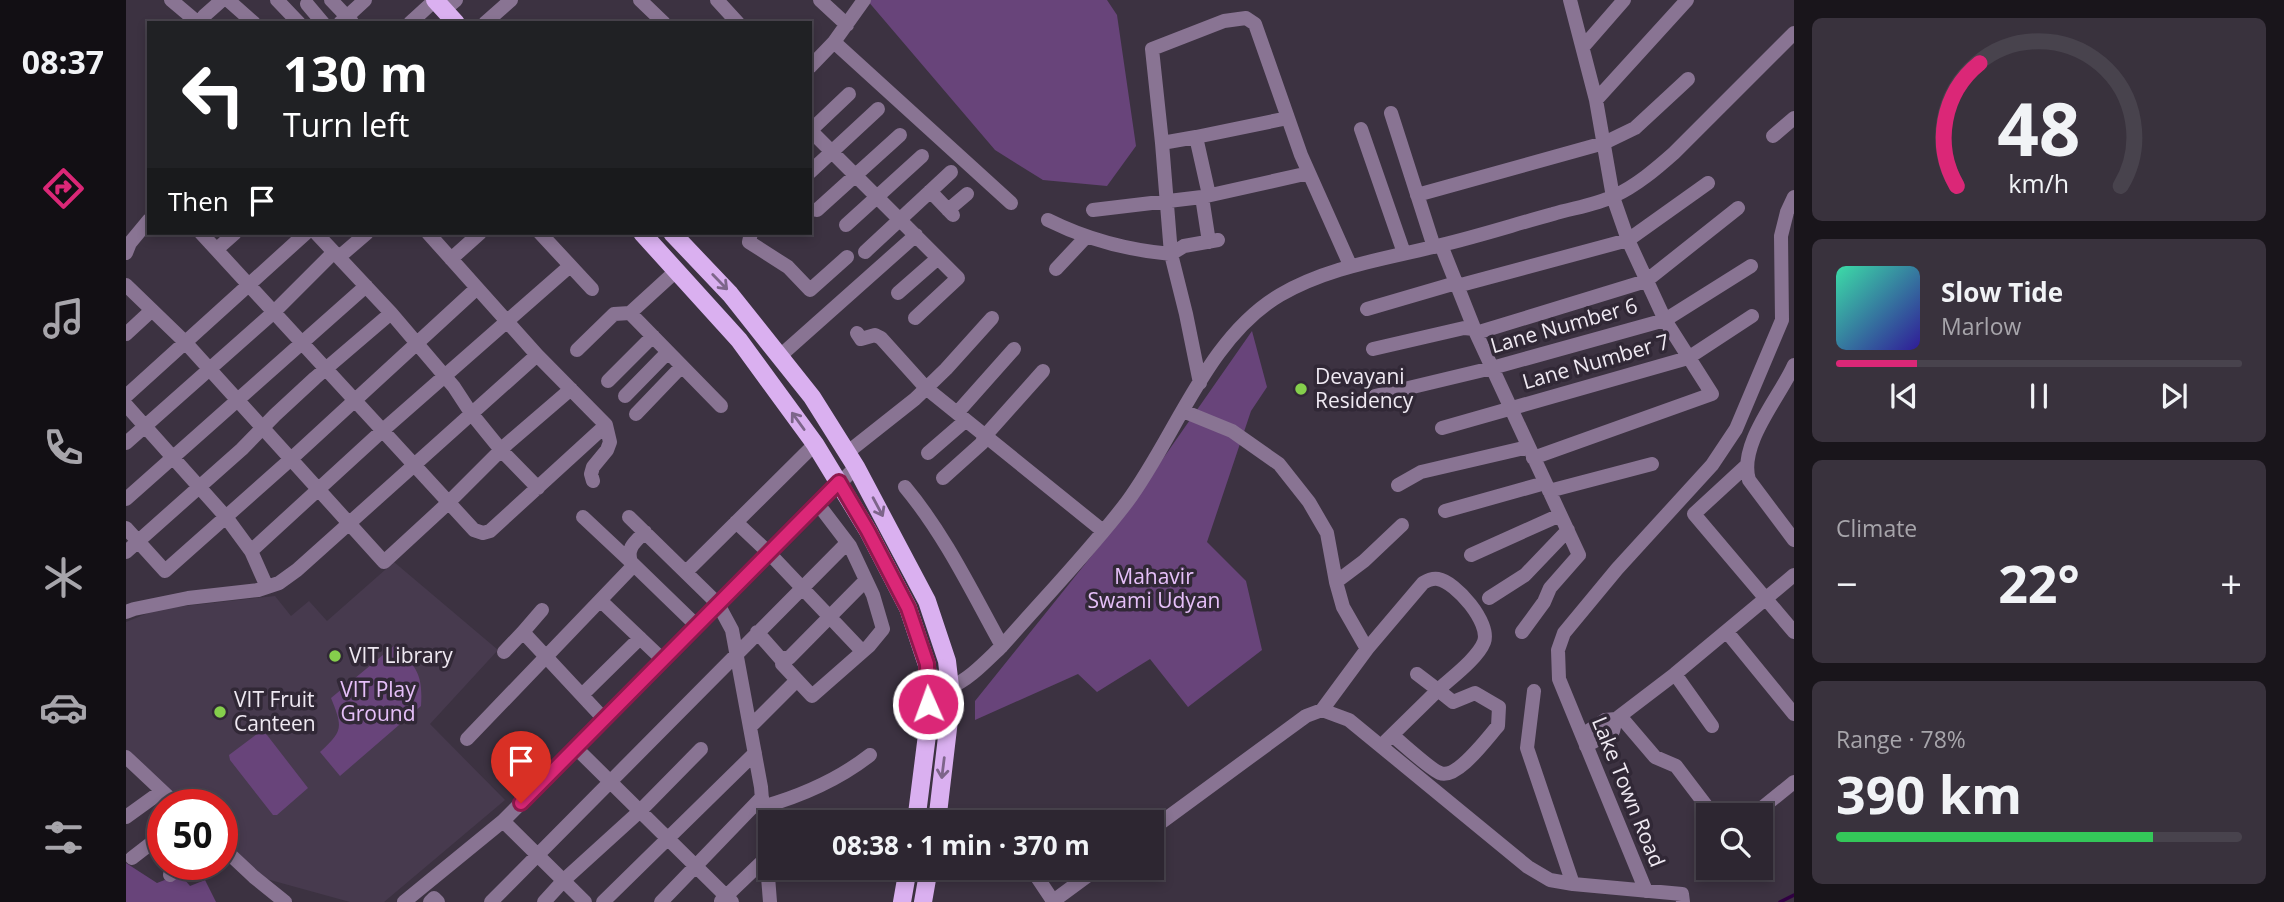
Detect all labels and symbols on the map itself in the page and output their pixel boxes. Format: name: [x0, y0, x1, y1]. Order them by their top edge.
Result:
one-way arrow: [711, 273, 728, 290]
street label: Lane Number 6: [1487, 291, 1640, 359]
street label: Lane Number 7: [1519, 327, 1672, 395]
place label: Devayani Residency: [1315, 362, 1414, 414]
marker: Devayani Residency: [1293, 381, 1309, 397]
one-way arrow: [791, 412, 805, 431]
one-way arrow: [872, 497, 886, 517]
park label: Mahavir Swami Udyan: [1088, 562, 1220, 614]
place label: VIT Library: [349, 641, 453, 669]
marker: VIT Library: [327, 648, 343, 664]
position arrow: [891, 667, 965, 741]
park label: VIT Play Ground: [340, 675, 416, 727]
place label: VIT Fruit Canteen: [234, 685, 316, 737]
marker: VIT Fruit Canteen: [212, 704, 228, 720]
street label: Lake Town Road: [1586, 712, 1672, 871]
pin: [491, 731, 551, 803]
one-way arrow: [937, 757, 950, 779]
speed limit sign: 50: [147, 789, 238, 880]

